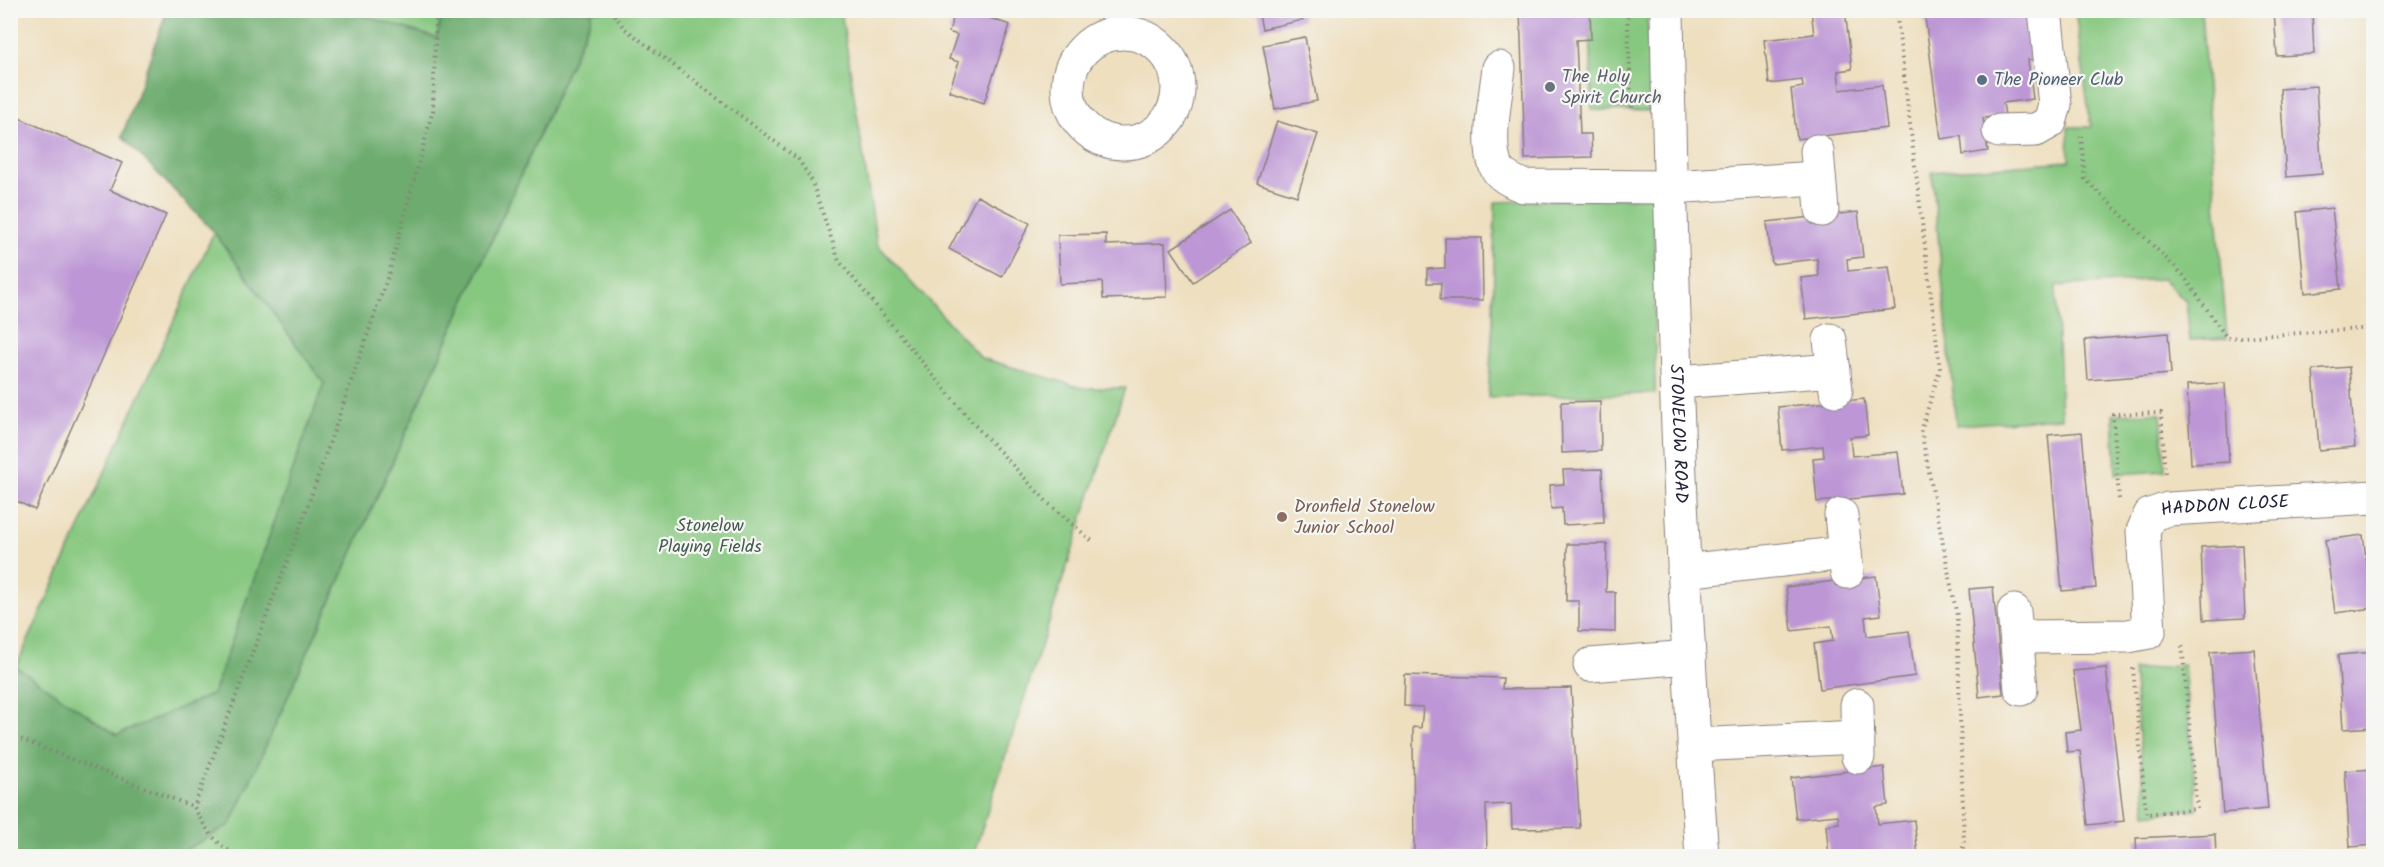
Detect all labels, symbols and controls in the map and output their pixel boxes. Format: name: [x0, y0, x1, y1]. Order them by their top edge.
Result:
place label: The Holy Spirit Church: [1562, 63, 1662, 113]
place label: The Pioneer Club: [1994, 66, 2124, 95]
marker: The Pioneer Club: [1975, 73, 1989, 87]
marker: The Holy Spirit Church: [1543, 80, 1557, 94]
street label: STONELOW ROAD: [1661, 364, 1696, 504]
street label: HADDON CLOSE: [2157, 487, 2290, 525]
place label: Dronfield Stonelow Junior School: [1294, 493, 1435, 543]
marker: Dronfield Stonelow Junior School: [1275, 510, 1289, 524]
park label: Stonelow Playing Fields: [658, 512, 762, 562]

